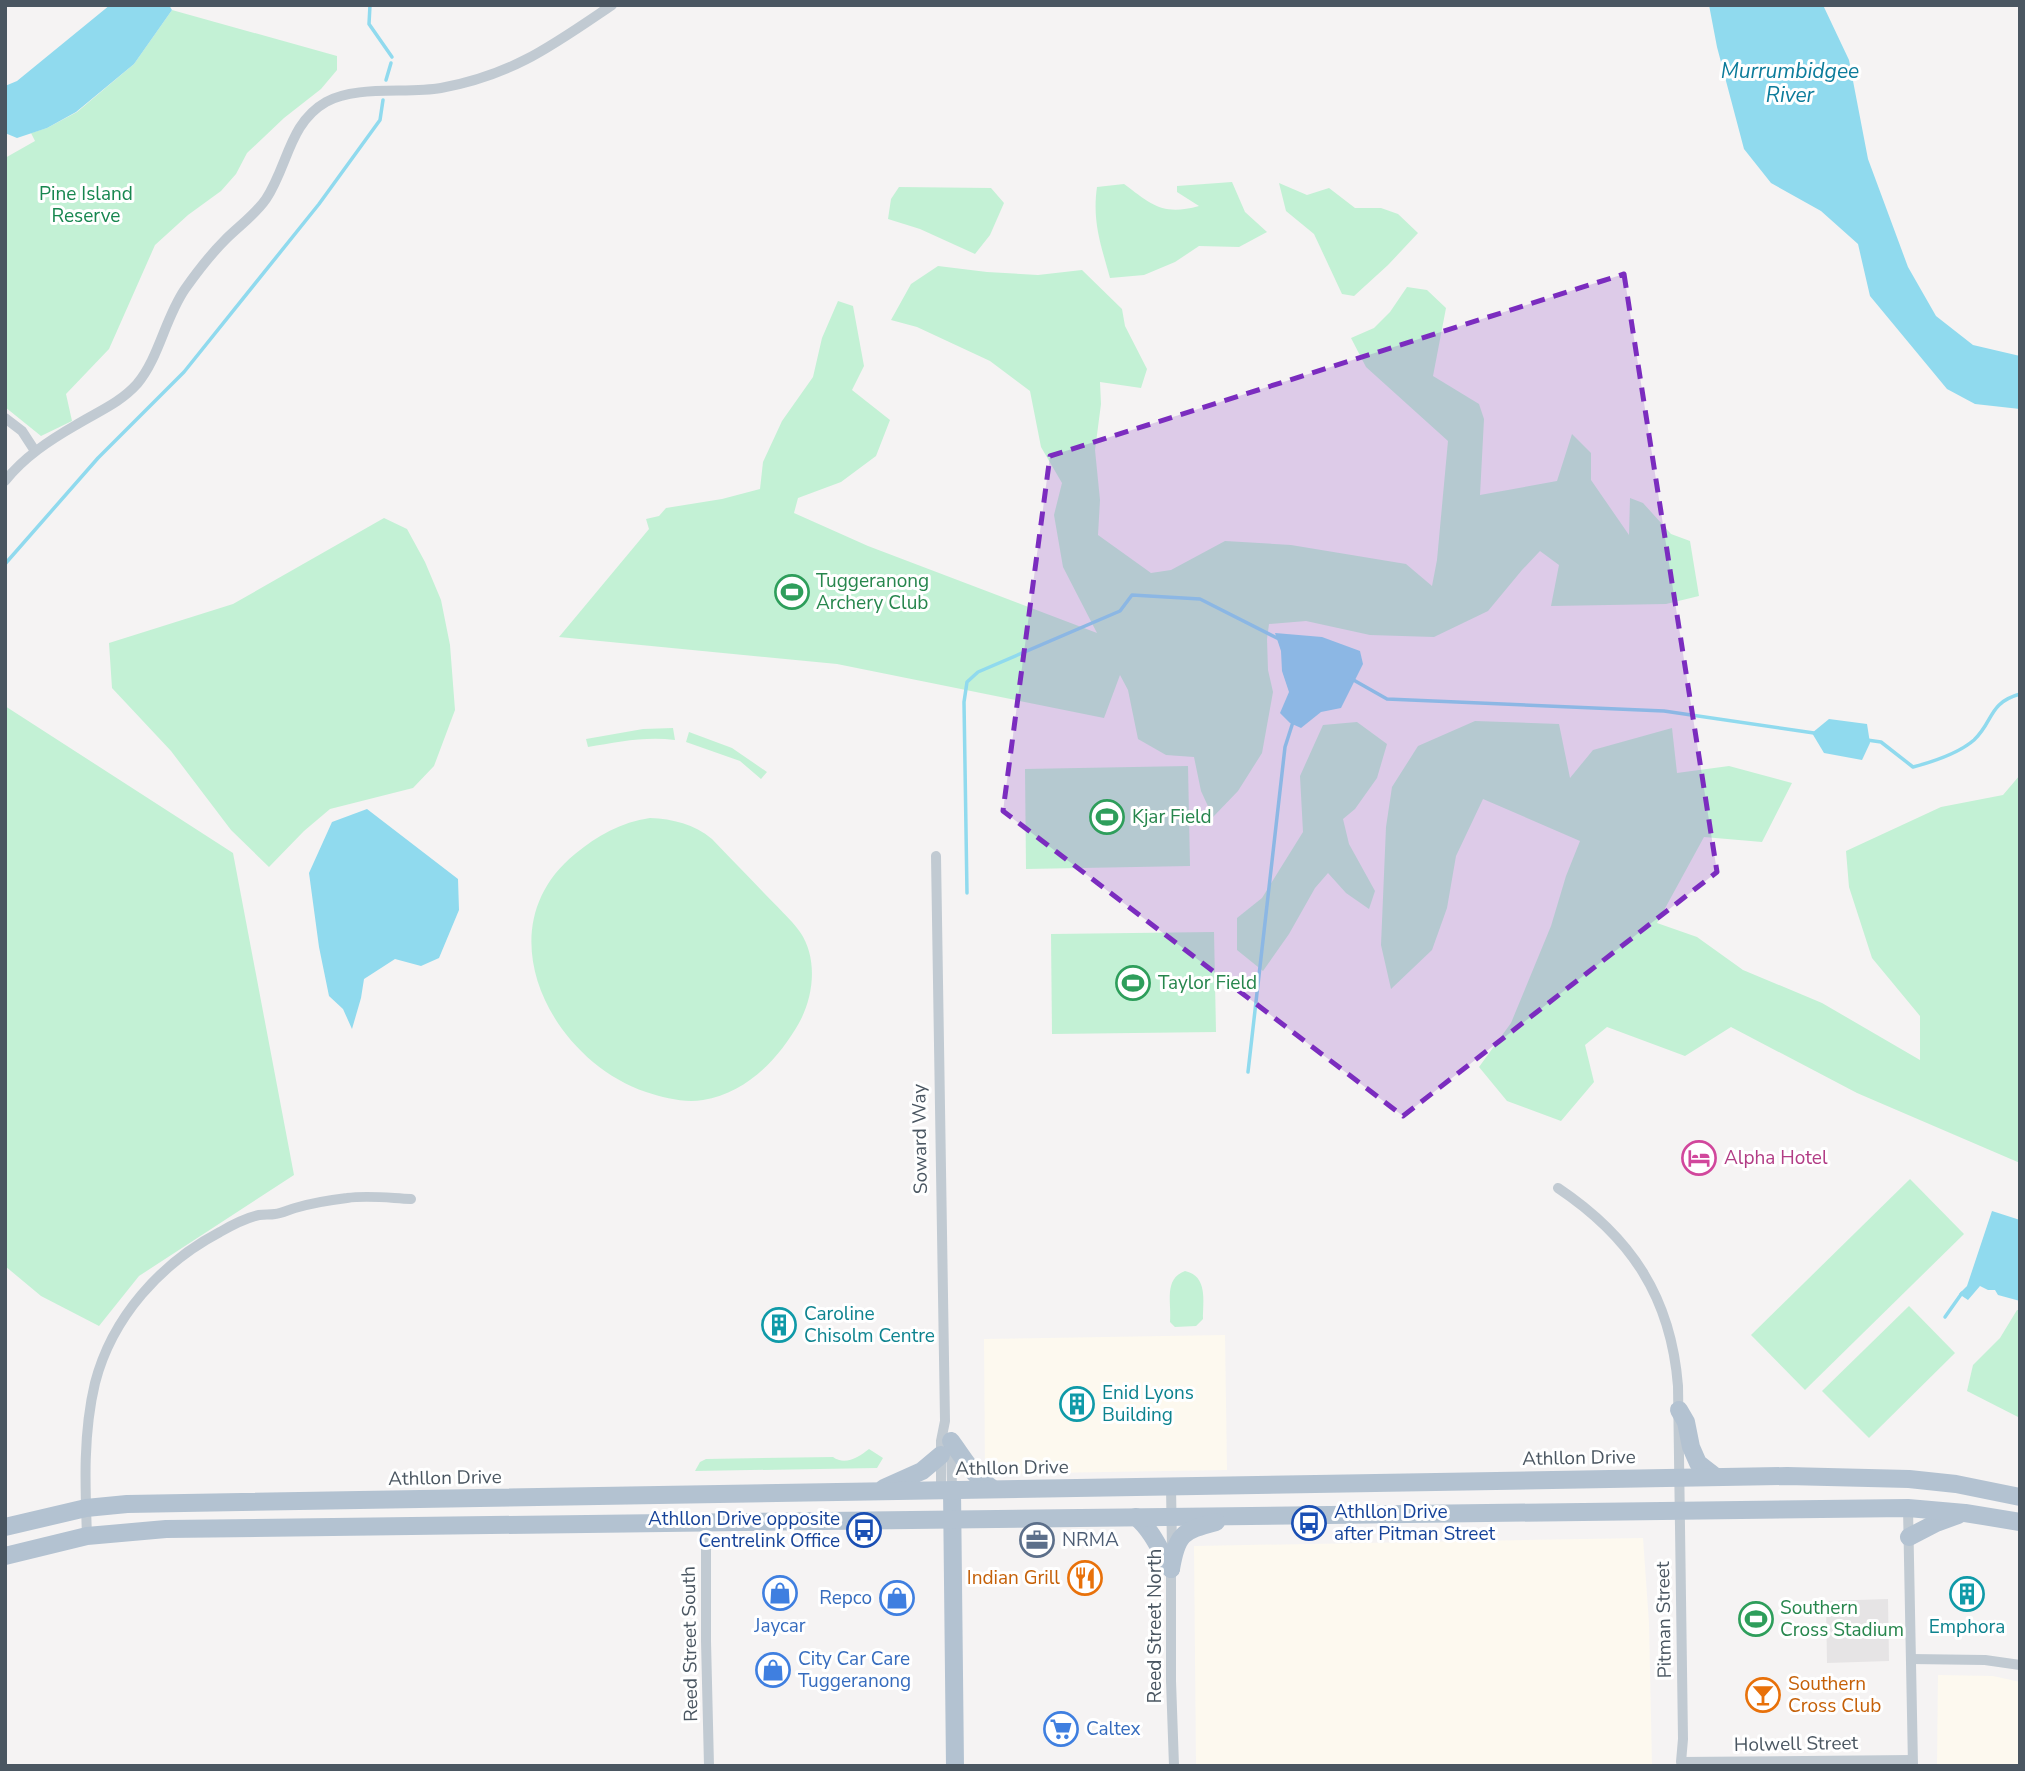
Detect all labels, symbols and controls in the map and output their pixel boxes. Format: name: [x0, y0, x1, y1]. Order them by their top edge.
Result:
water label: Murrumbidgee River: [1721, 57, 1859, 109]
park label: Pine Island Reserve: [39, 181, 133, 229]
place label: Tuggeranong Archery Club: [816, 568, 929, 616]
sports icon: Tuggeranong Archery Club: [773, 573, 811, 611]
sports icon: Kjar Field: [1088, 798, 1126, 836]
place label: Kjar Field: [1132, 804, 1212, 830]
sports icon: Taylor Field: [1114, 964, 1152, 1002]
place label: Taylor Field: [1158, 970, 1257, 996]
street label: Soward Way: [906, 1083, 934, 1194]
hotel icon: Alpha Hotel: [1680, 1139, 1718, 1177]
place label: Alpha Hotel: [1724, 1145, 1828, 1171]
place label: Caroline Chisolm Centre: [804, 1301, 935, 1349]
building icon: Caroline Chisolm Centre: [760, 1306, 798, 1344]
place label: Enid Lyons Building: [1102, 1380, 1194, 1428]
building icon: Enid Lyons Building: [1058, 1385, 1096, 1423]
street label: Athllon Drive: [1522, 1444, 1636, 1472]
street label: Athllon Drive: [955, 1454, 1069, 1482]
street label: Athllon Drive: [388, 1464, 502, 1492]
place label: Athllon Drive after Pitman Street: [1334, 1499, 1496, 1547]
bus stop icon: Athllon Drive after Pitman Street: [1290, 1504, 1328, 1542]
place label: Athllon Drive opposite Centrelink Office: [648, 1506, 840, 1554]
bus stop icon: Athllon Drive opposite Centrelink Office: [845, 1511, 883, 1549]
office icon: NRMA: [1018, 1521, 1056, 1559]
place label: NRMA: [1062, 1527, 1119, 1553]
street label: Reed Street North: [1142, 1549, 1168, 1703]
restaurant icon: Indian Grill: [1066, 1559, 1104, 1597]
street label: Pitman Street: [1650, 1561, 1678, 1679]
place label: Indian Grill: [967, 1565, 1060, 1591]
street label: Reed Street South: [676, 1566, 704, 1722]
shop icon: Jaycar: [761, 1574, 799, 1612]
building icon: Emphora: [1948, 1575, 1986, 1613]
shop icon: Repco: [878, 1579, 916, 1617]
place label: Repco: [819, 1585, 872, 1611]
place label: Southern Cross Stadium: [1780, 1595, 1904, 1643]
sports icon: Southern Cross Stadium: [1737, 1600, 1775, 1638]
place label: Jaycar: [753, 1613, 806, 1639]
place label: Emphora: [1929, 1614, 2005, 1640]
place label: City Car Care Tuggeranong: [798, 1646, 911, 1694]
shop icon: City Car Care Tuggeranong: [754, 1651, 792, 1689]
place label: Southern Cross Club: [1788, 1671, 1881, 1719]
bar icon: Southern Cross Club: [1744, 1676, 1782, 1714]
supermarket icon: Caltex: [1042, 1710, 1080, 1748]
place label: Caltex: [1086, 1716, 1141, 1742]
street label: Holwell Street: [1734, 1730, 1859, 1758]

